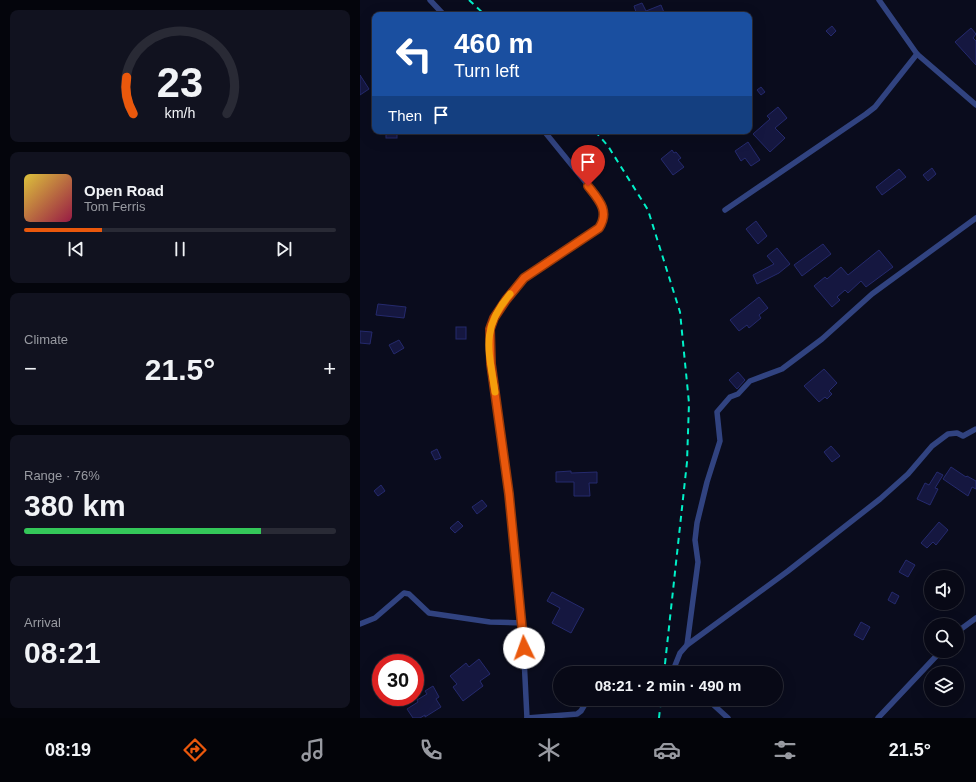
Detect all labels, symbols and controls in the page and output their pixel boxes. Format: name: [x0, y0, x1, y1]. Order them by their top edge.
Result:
icon: left: [388, 28, 440, 80]
text: 460 m: [454, 28, 533, 59]
text: 23: [157, 59, 203, 106]
text: Turn left: [454, 61, 519, 81]
text: km/h: [165, 104, 196, 120]
icon: arrive: [430, 104, 452, 126]
text: Then: [388, 107, 422, 124]
pin: [571, 145, 605, 186]
icon: arrive: [577, 151, 599, 173]
text: Open Road: [84, 182, 164, 199]
text: Tom Ferris: [84, 199, 145, 214]
icon: previous: [65, 238, 87, 260]
icon: pause: [169, 238, 191, 260]
icon: next: [273, 238, 295, 260]
text: Climate: [24, 332, 68, 347]
text: 21.5°: [145, 353, 215, 386]
text: −: [24, 356, 37, 381]
text: +: [323, 356, 336, 381]
text: Range · 76%: [24, 468, 100, 483]
text: 380 km: [24, 489, 126, 522]
map controls: [924, 570, 964, 706]
button: sound: [924, 570, 964, 610]
text: Arrival: [24, 615, 61, 630]
button: search: [924, 618, 964, 658]
position arrow: [503, 627, 545, 669]
text: 08:21: [24, 636, 101, 669]
speed limit sign: 30: [372, 654, 424, 706]
button: layers: [924, 666, 964, 706]
text: 08:21 · 2 min · 490 m: [595, 677, 741, 694]
icon: directions: [181, 736, 209, 764]
icon: music: [299, 736, 327, 764]
icon: phone: [417, 736, 445, 764]
icon: climate: [535, 736, 563, 764]
icon: car: [653, 736, 681, 764]
icon: filters: [771, 736, 799, 764]
text: 08:19: [45, 740, 91, 760]
text: 21.5°: [889, 740, 931, 760]

